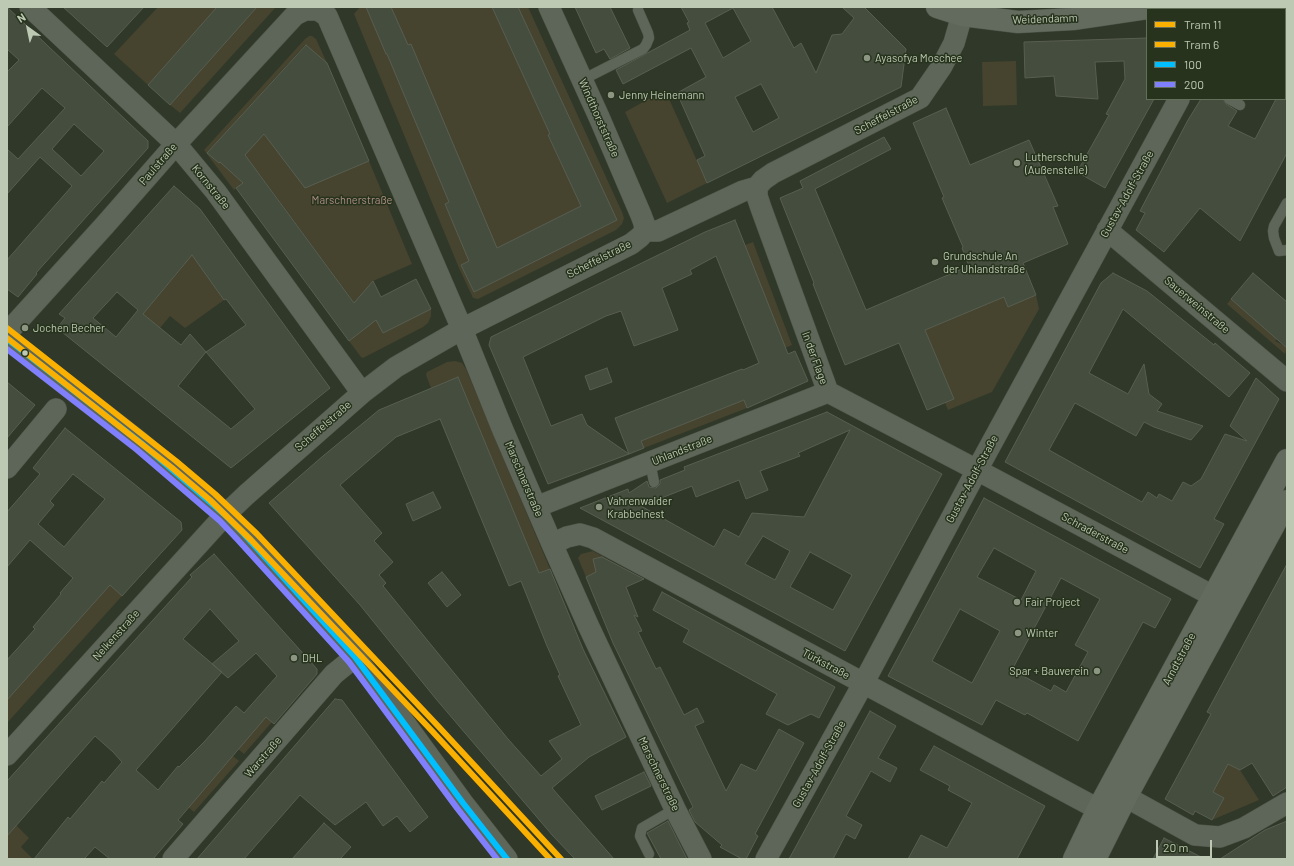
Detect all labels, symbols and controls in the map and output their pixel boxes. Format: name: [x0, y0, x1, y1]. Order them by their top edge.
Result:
north arrow: [8, 8, 48, 48]
legend: [1146, 8, 1286, 100]
text: N: [15, 10, 28, 25]
street label: Weidendamm: [1012, 11, 1078, 27]
text: Tram 11: [1184, 17, 1221, 31]
text: Tram 6: [1184, 37, 1219, 51]
place label: Ayasofya Moschee: [875, 51, 962, 65]
marker: Ayasofya Moschee: [862, 53, 872, 63]
text: 100: [1184, 57, 1202, 71]
street label: Windthorststraße: [576, 77, 622, 159]
text: 200: [1184, 77, 1204, 91]
place label: Jenny Heinemann: [619, 88, 704, 102]
marker: Jenny Heinemann: [606, 90, 616, 100]
street label: Scheffelstraße: [852, 93, 920, 137]
street label: Paulstraße: [136, 140, 180, 188]
street label: Gustav-Adolf-Straße: [1098, 148, 1156, 240]
place label: Lutherschule (Außenstelle): [1025, 150, 1088, 176]
marker: Lutherschule (Außenstelle): [1012, 158, 1022, 168]
street label: Kornstraße: [189, 162, 233, 212]
park label: Marschnerstraße: [312, 193, 392, 207]
street label: Scheffelstraße: [565, 237, 633, 281]
place label: Grundschule An der Uhlandstraße: [943, 249, 1025, 275]
marker: Grundschule An der Uhlandstraße: [930, 257, 940, 267]
street label: Sauerweinstraße: [1162, 274, 1232, 336]
place label: Jochen Becher: [33, 321, 105, 335]
marker: Jochen Becher: [20, 323, 30, 333]
street label: In der Flage: [799, 330, 831, 386]
unlabelled marker: [20, 348, 30, 358]
street label: Scheffelstraße: [292, 398, 354, 454]
street label: Uhlandstraße: [650, 432, 714, 468]
street label: Gustav-Adolf-Straße: [943, 433, 1001, 525]
street label: Marschnerstraße: [502, 439, 546, 519]
place label: Vahrenwalder Krabbelnest: [607, 494, 672, 520]
marker: Vahrenwalder Krabbelnest: [594, 502, 604, 512]
street label: Schraderstraße: [1059, 510, 1131, 556]
place label: Fair Project: [1025, 595, 1080, 609]
marker: Fair Project: [1012, 597, 1022, 607]
street label: Nelkenstraße: [90, 607, 142, 663]
place label: Winter: [1026, 626, 1058, 640]
marker: Winter: [1013, 628, 1023, 638]
street label: Arndtstraße: [1160, 631, 1198, 687]
street label: Türkstraße: [800, 646, 852, 682]
place label: DHL: [302, 651, 322, 665]
marker: DHL: [289, 653, 299, 663]
place label: Spar + Bauverein: [1009, 664, 1089, 678]
marker: Spar + Bauverein: [1092, 666, 1102, 676]
street label: Gustav-Adolf-Straße: [790, 718, 848, 810]
street label: Warstraße: [242, 734, 284, 780]
street label: Marschnerstraße: [635, 735, 683, 813]
scale bar: [1158, 832, 1214, 858]
text: 20 m: [1163, 840, 1189, 854]

